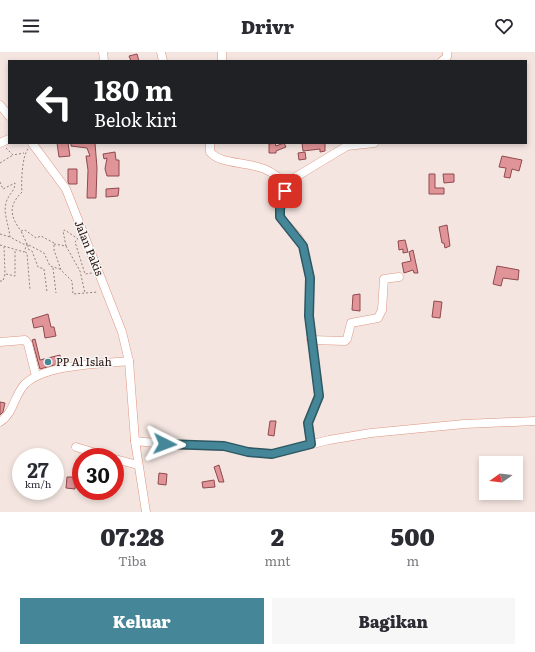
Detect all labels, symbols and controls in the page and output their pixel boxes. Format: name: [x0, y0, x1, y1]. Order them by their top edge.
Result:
text: Drivr: [241, 13, 294, 40]
icon: menu: [20, 15, 42, 37]
icon: heart: [493, 15, 515, 37]
text: 180 m: [94, 68, 173, 110]
icon: left: [28, 76, 80, 128]
text: Belok kiri: [94, 106, 177, 133]
pin: [268, 174, 302, 208]
icon: arrive: [274, 180, 296, 202]
street label: Jalan Pakis: [72, 218, 108, 278]
place label: PP Al Islah: [56, 353, 112, 369]
marker: PP Al Islah: [43, 357, 53, 367]
position arrow: [144, 423, 186, 465]
speed limit sign: 30: [72, 448, 124, 500]
text: 27: [27, 454, 49, 484]
north arrow: [479, 456, 523, 500]
map controls: [479, 456, 523, 500]
text: km/h: [25, 476, 51, 491]
text: 07:28: [100, 518, 164, 553]
text: 2: [271, 518, 284, 553]
text: 500: [391, 518, 435, 553]
text: Tiba: [118, 551, 146, 570]
text: mnt: [264, 551, 290, 570]
text: m: [406, 551, 419, 570]
button: Keluar: [20, 598, 264, 644]
button: Bagikan: [272, 598, 515, 644]

